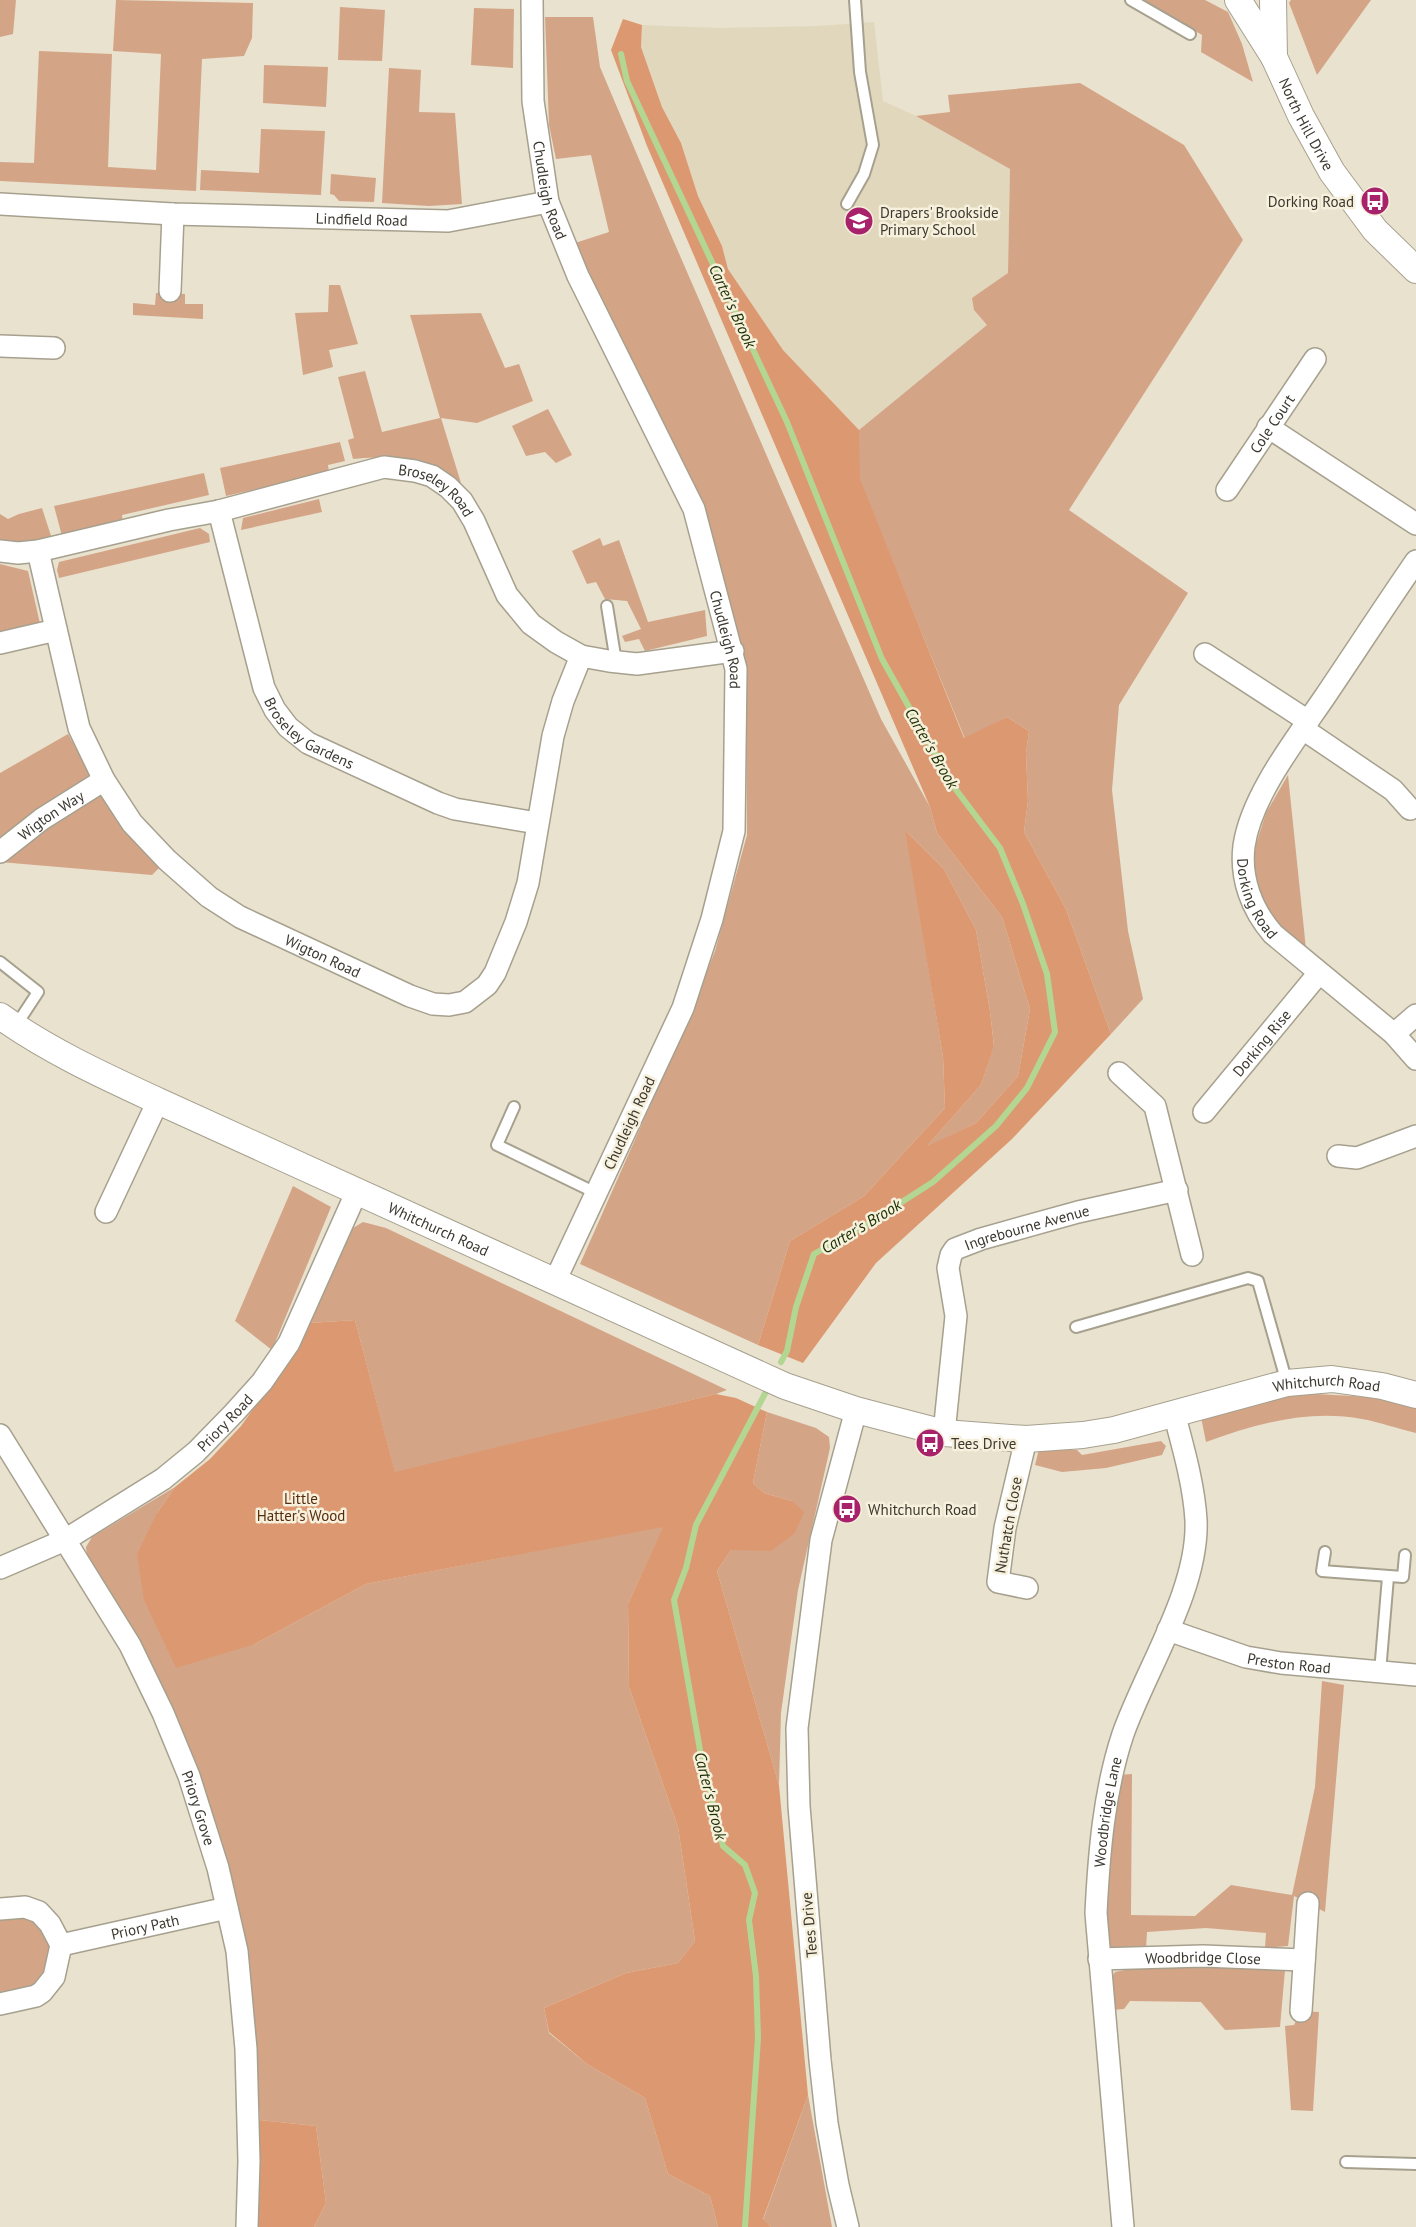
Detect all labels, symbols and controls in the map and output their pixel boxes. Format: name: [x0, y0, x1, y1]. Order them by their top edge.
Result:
street label: North Hill Drive: [1275, 75, 1339, 174]
street label: Chudleigh Road: [530, 140, 572, 242]
bus stop icon: Dorking Road: [1359, 185, 1391, 217]
place label: Dorking Road: [1268, 192, 1354, 211]
place label: Drapers' Brookside Primary School: [880, 203, 999, 239]
school or university icon: Drapers' Brookside Primary School: [843, 205, 875, 237]
street label: Lindfield Road: [315, 208, 408, 229]
water label: Carter's Brook: [705, 261, 761, 352]
street label: Cole Court: [1245, 390, 1298, 457]
street label: Broseley Road: [397, 459, 479, 520]
street label: Chudleigh Road: [706, 588, 746, 689]
street label: Broseley Gardens: [261, 694, 357, 772]
water label: Carter's Brook: [901, 704, 964, 793]
street label: Wigton Way: [14, 786, 87, 844]
street label: Dorking Road: [1234, 858, 1282, 942]
street label: Wigton Road: [282, 930, 364, 981]
street label: Dorking Rise: [1228, 1005, 1295, 1080]
street label: Chudleigh Road: [599, 1073, 659, 1173]
water label: Carter's Brook: [817, 1194, 905, 1258]
street label: Whitchurch Road: [385, 1197, 492, 1260]
street label: Ingrebourne Avenue: [962, 1200, 1091, 1254]
street label: Whitchurch Road: [1270, 1369, 1382, 1396]
street label: Priory Road: [193, 1390, 256, 1455]
bus stop icon: Tees Drive: [914, 1427, 946, 1459]
place label: Tees Drive: [951, 1434, 1016, 1453]
street label: Nuthatch Close: [990, 1475, 1026, 1575]
park label: Little Hatter's Wood: [257, 1489, 345, 1525]
bus stop icon: Whitchurch Road: [831, 1493, 863, 1525]
place label: Whitchurch Road: [868, 1500, 976, 1519]
street label: Preston Road: [1246, 1648, 1332, 1677]
water label: Carter's Brook: [690, 1750, 732, 1843]
street label: Woodbridge Lane: [1089, 1754, 1125, 1868]
street label: Priory Grove: [178, 1767, 220, 1848]
street label: Tees Drive: [797, 1892, 821, 1958]
street label: Priory Path: [109, 1909, 181, 1943]
street label: Woodbridge Close: [1145, 1946, 1261, 1968]

